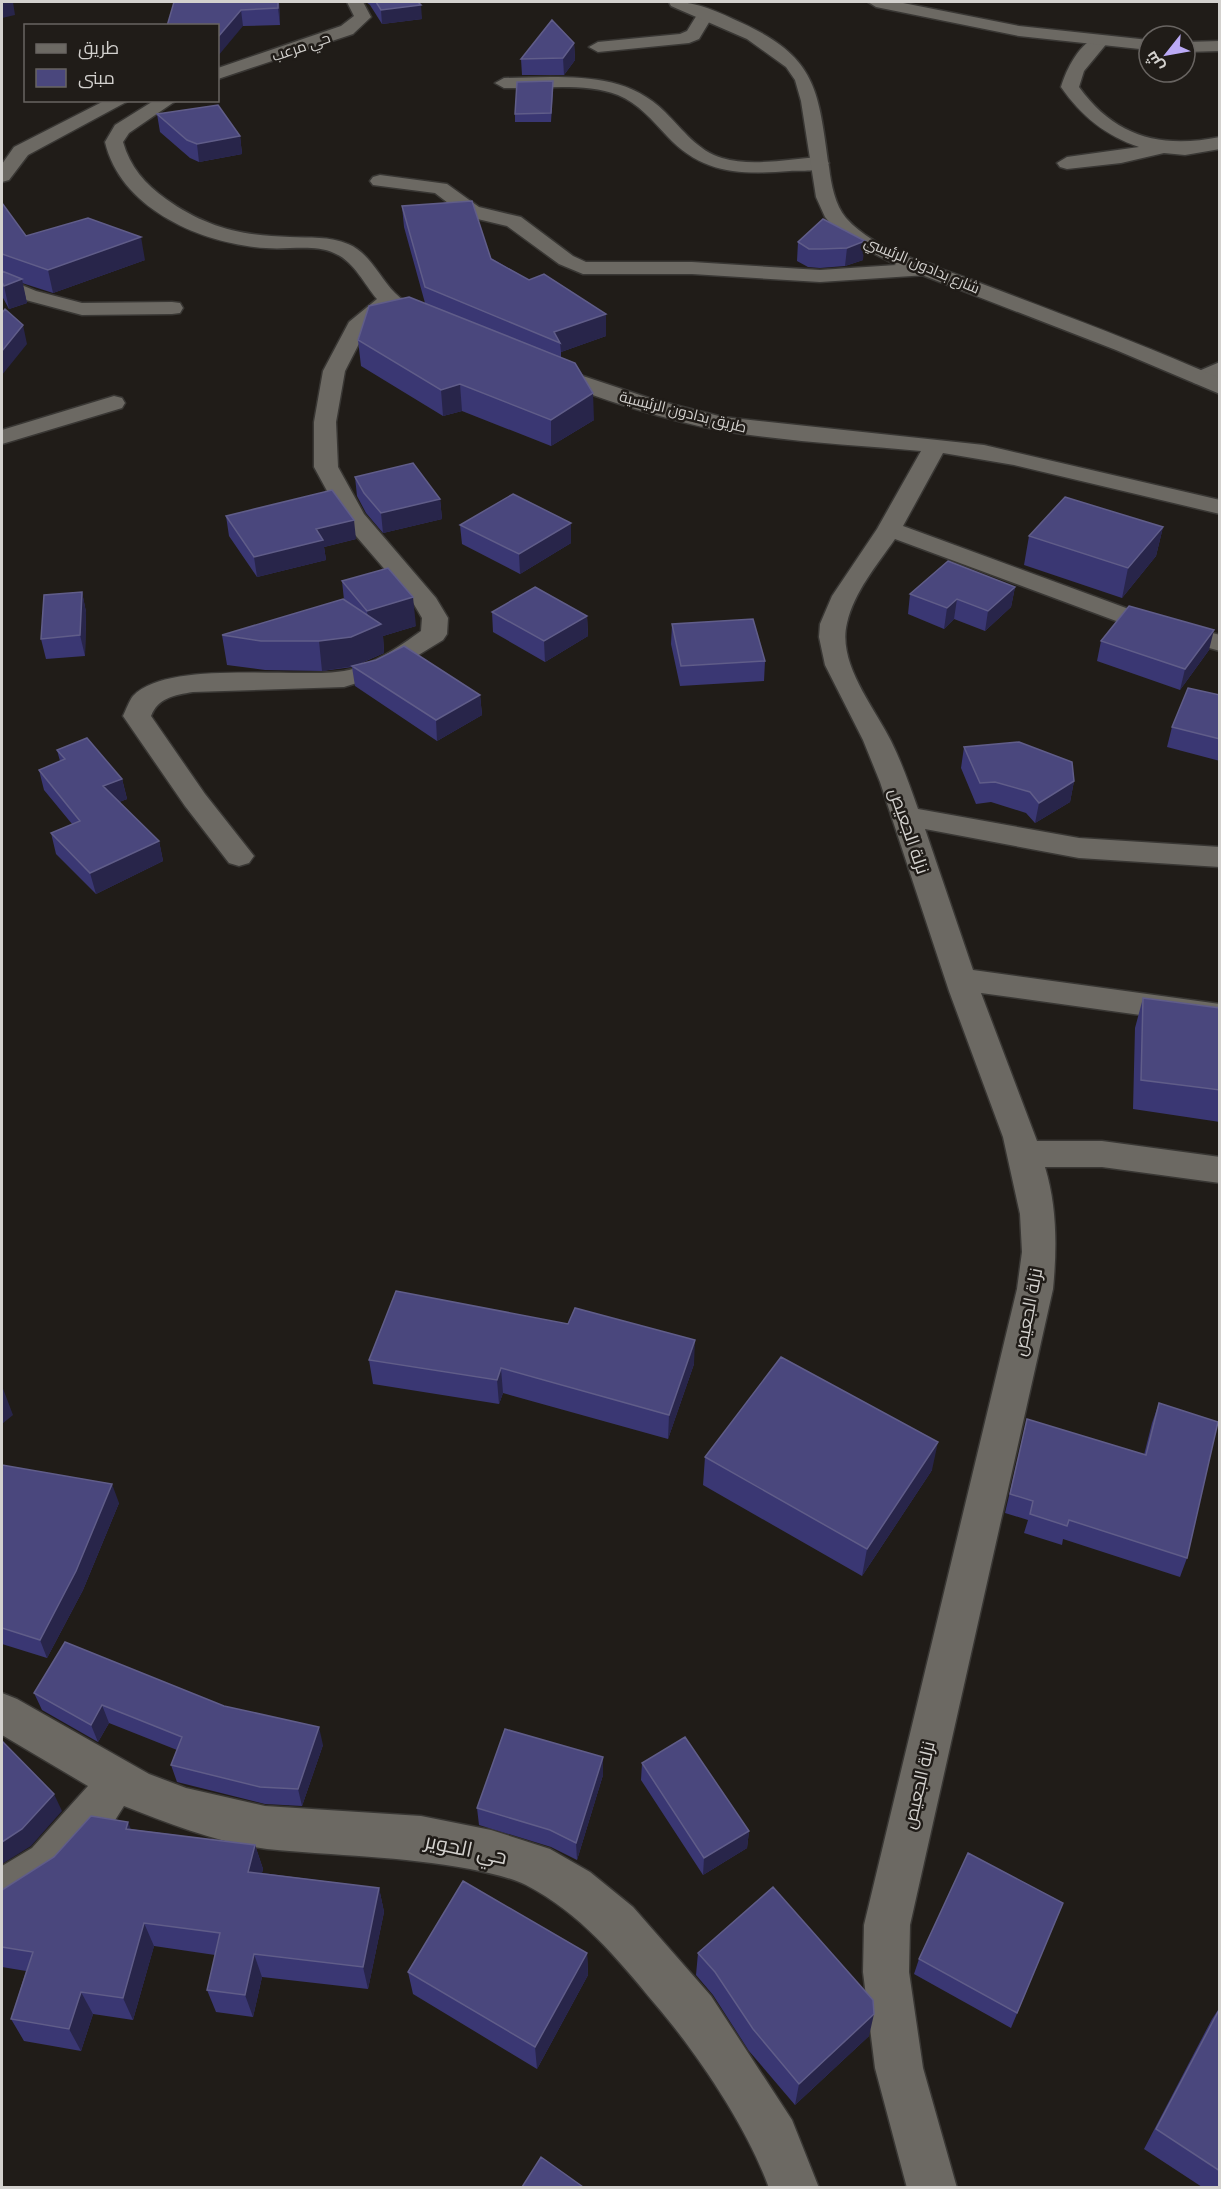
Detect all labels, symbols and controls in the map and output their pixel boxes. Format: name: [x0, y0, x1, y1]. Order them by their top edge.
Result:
legend: [24, 24, 219, 102]
north arrow: [1137, 24, 1197, 84]
street label: حي مرعب: [269, 28, 334, 68]
text: طريق: [78, 36, 119, 60]
text: ش: [1140, 48, 1168, 76]
text: مبنى: [78, 66, 115, 89]
street label: شارع بدادون الرئيسي: [860, 232, 983, 300]
street label: طريق بدادون الرئيسية: [617, 387, 749, 437]
street label: نزلة الجعيص: [884, 785, 935, 877]
street label: نزلة الجعيص: [1008, 1266, 1047, 1358]
street label: نزلة الجعيص: [897, 1739, 940, 1831]
street label: حي الحوير: [421, 1826, 510, 1873]

